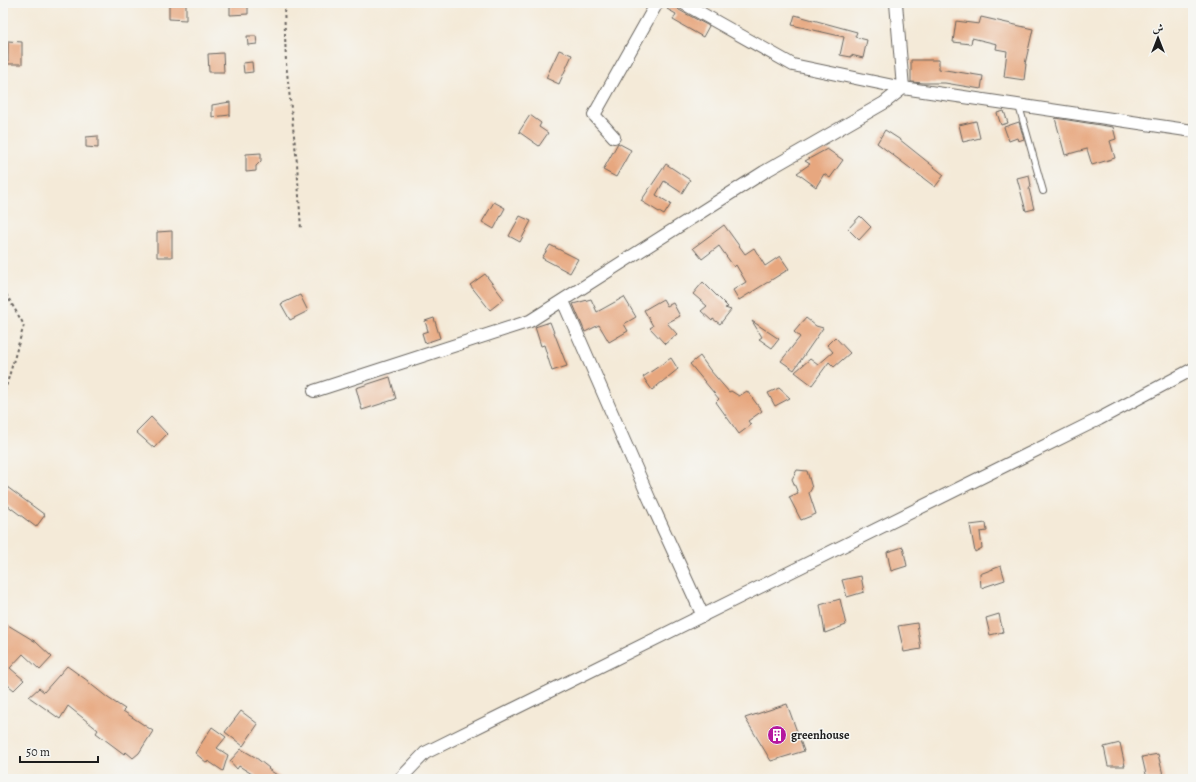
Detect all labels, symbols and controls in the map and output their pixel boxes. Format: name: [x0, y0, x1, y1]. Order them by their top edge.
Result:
north arrow: [1138, 18, 1178, 58]
text: ش: [1153, 21, 1164, 36]
building icon: greenhouse: [766, 724, 788, 746]
place label: greenhouse: [791, 727, 850, 743]
scale bar: [20, 738, 98, 764]
text: 50 m: [26, 744, 50, 760]

